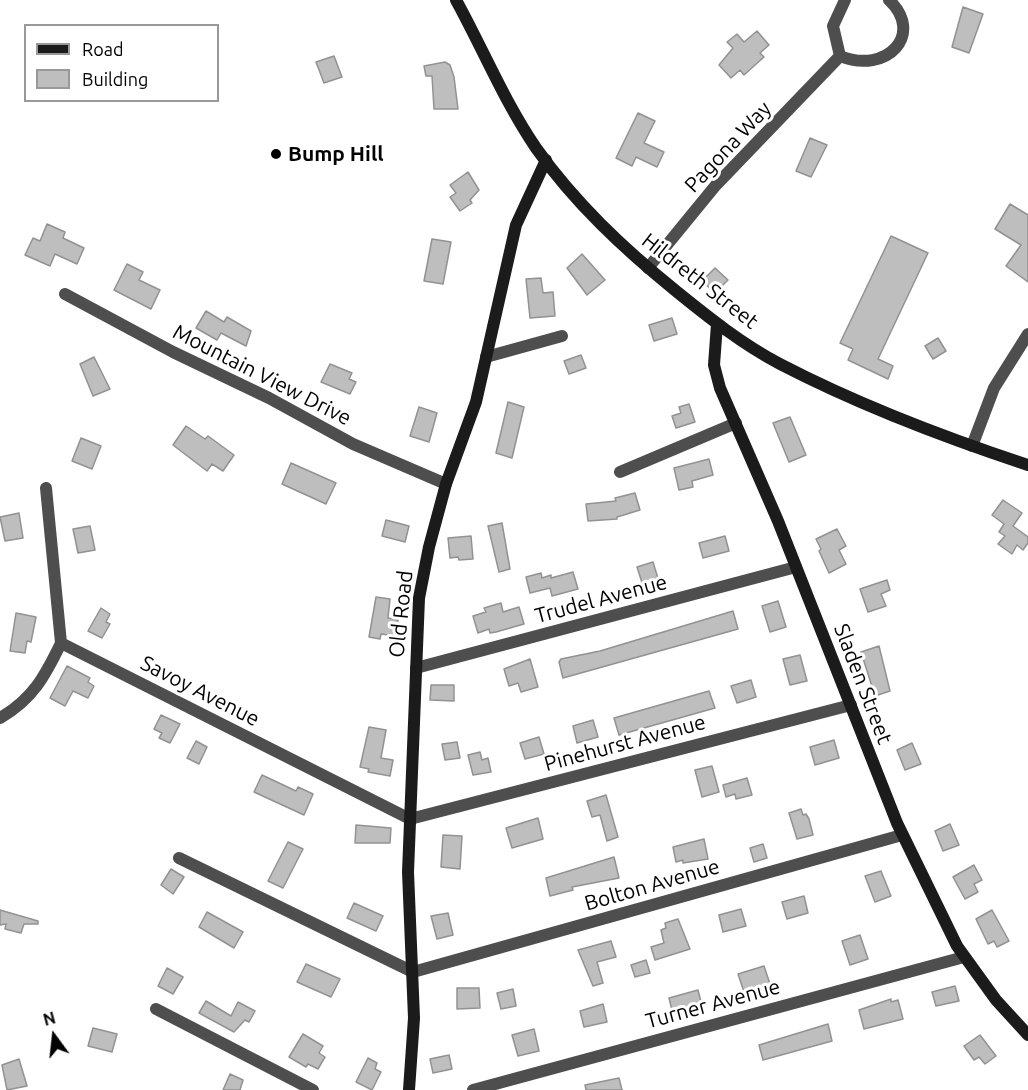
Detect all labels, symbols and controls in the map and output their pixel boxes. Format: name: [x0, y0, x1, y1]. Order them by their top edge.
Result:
legend: [24, 24, 219, 102]
text: Road: [82, 39, 124, 59]
text: Building: [82, 69, 148, 89]
street label: Pagona Way: [680, 96, 776, 198]
place label: Bump Hill: [288, 141, 384, 167]
marker: Bump Hill: [269, 147, 283, 161]
street label: Hildreth Street: [637, 228, 763, 334]
street label: Mountain View Drive: [169, 319, 355, 431]
street label: Old Road: [384, 569, 418, 659]
street label: Trudel Avenue: [532, 569, 670, 629]
street label: Sladen Street: [829, 620, 897, 748]
street label: Savoy Avenue: [136, 650, 264, 732]
street label: Pinehurst Avenue: [542, 709, 708, 777]
street label: Bolton Avenue: [582, 854, 722, 916]
street label: Turner Avenue: [643, 974, 783, 1034]
north arrow: [24, 1006, 84, 1066]
text: N: [41, 1008, 57, 1029]

